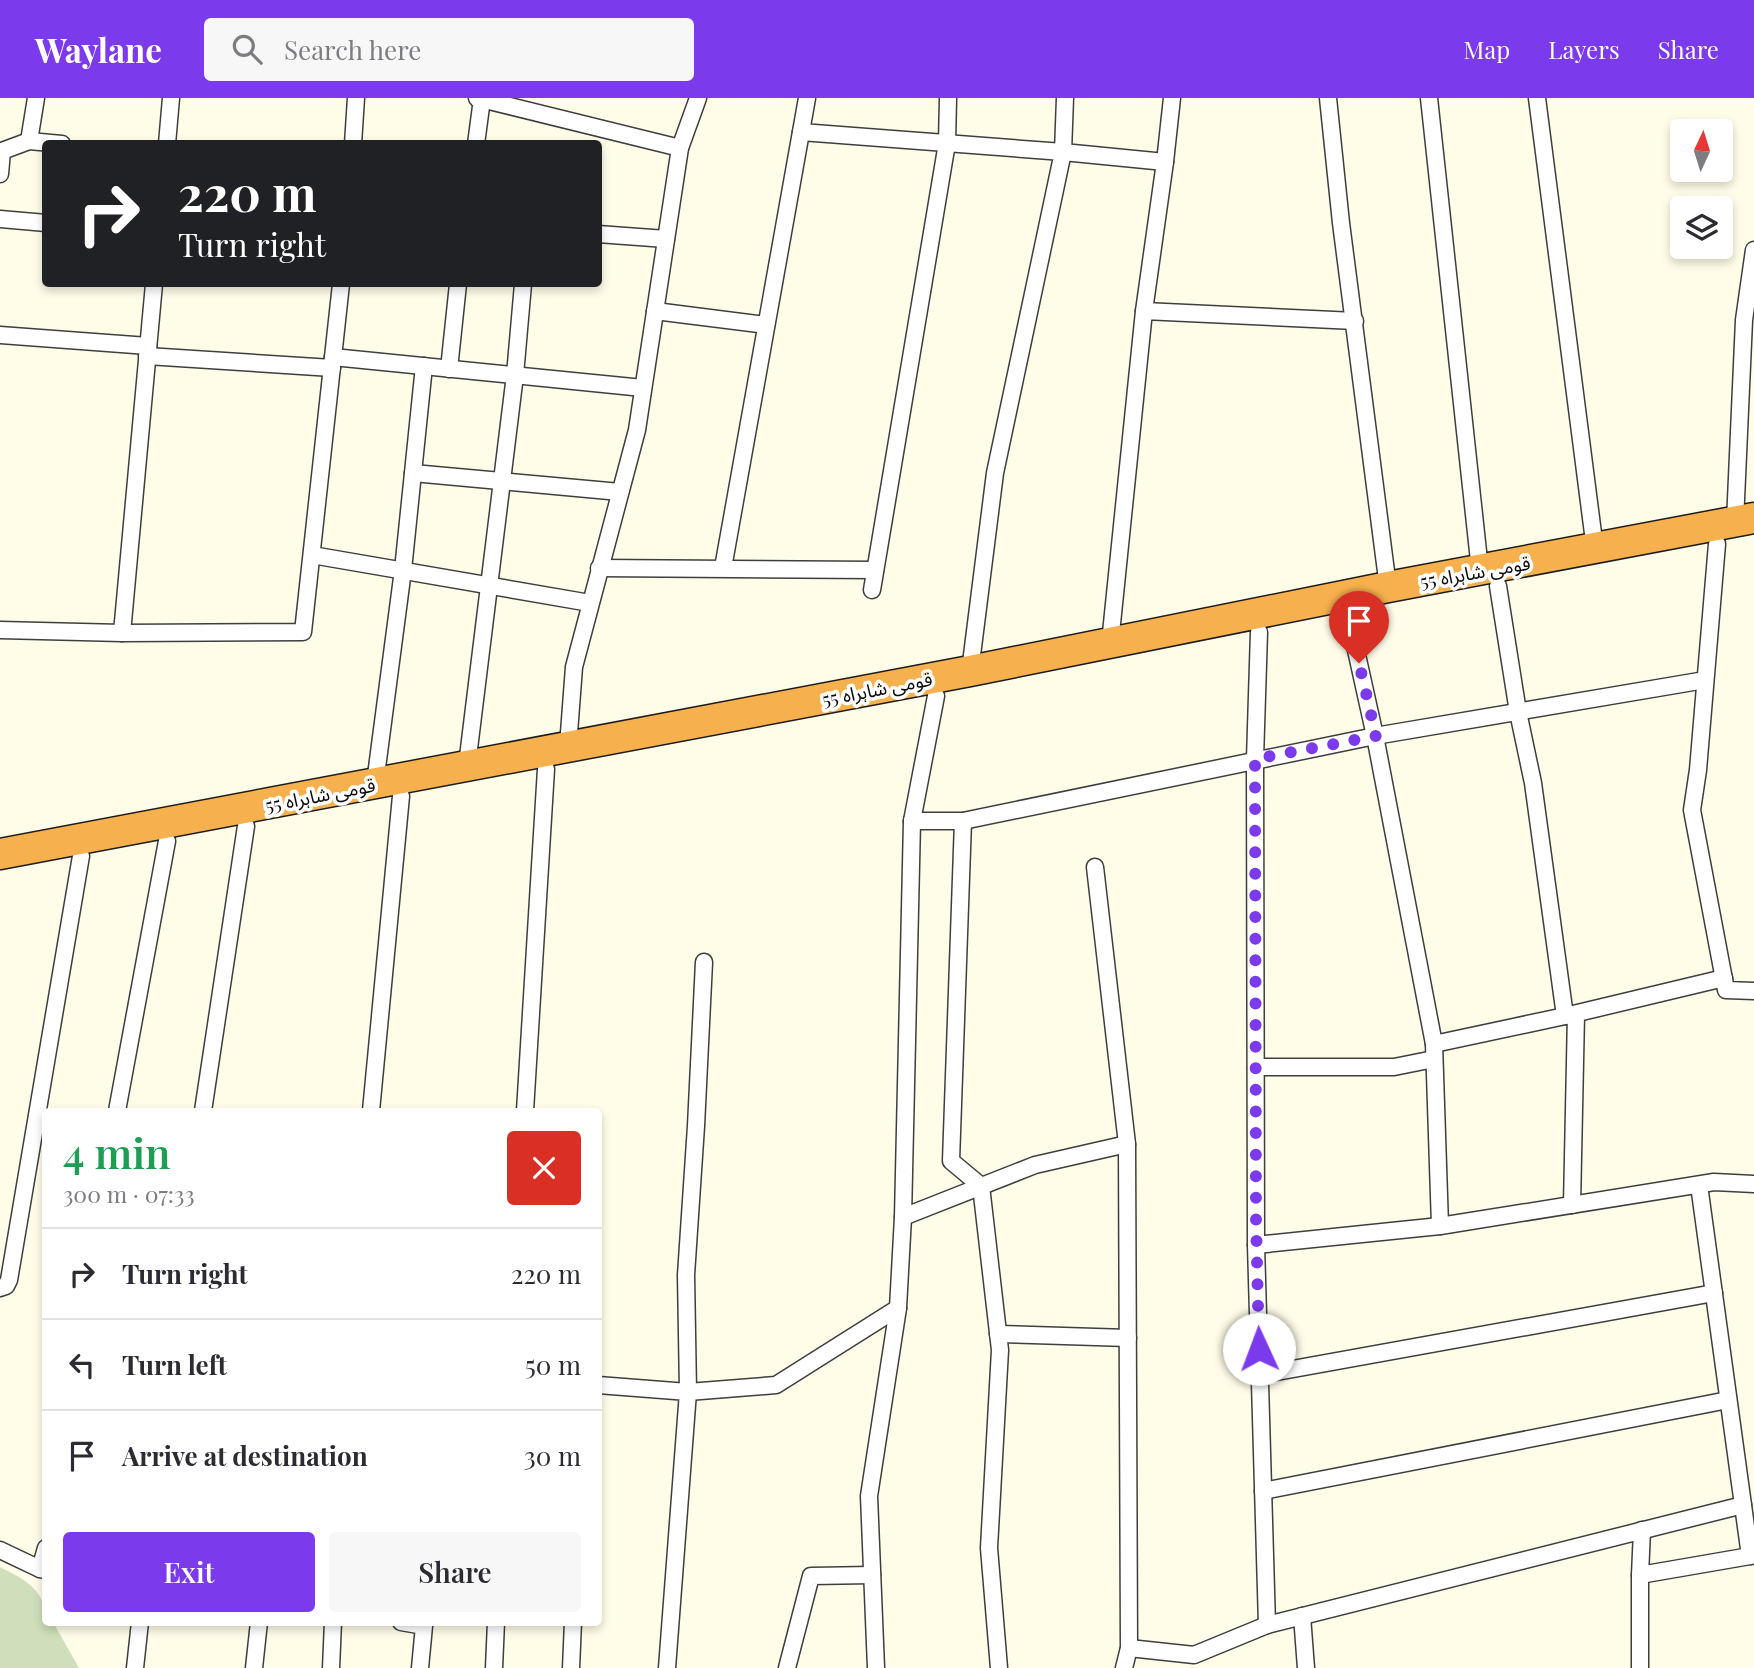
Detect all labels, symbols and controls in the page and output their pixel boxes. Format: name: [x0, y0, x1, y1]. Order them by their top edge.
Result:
search box: [204, 18, 694, 81]
text: Waylane: [35, 27, 162, 71]
icon: search: [228, 30, 266, 68]
text: Search here: [284, 32, 421, 67]
text: Map: [1464, 33, 1510, 65]
text: Layers: [1548, 33, 1620, 65]
text: Share: [1658, 33, 1719, 65]
north arrow: [1670, 119, 1732, 182]
map controls: [1670, 119, 1733, 259]
text: 220 m: [178, 159, 317, 224]
icon: right: [63, 168, 154, 259]
button: layers: [1670, 196, 1733, 259]
text: Turn right: [178, 222, 326, 265]
street label: قومی شاہراہ 55: [1418, 549, 1532, 593]
pin: [1329, 591, 1389, 663]
icon: arrive: [1340, 602, 1378, 640]
street label: قومی شاہراہ 55: [820, 665, 934, 711]
street label: قومی شاہراہ 55: [263, 771, 377, 817]
text: 4 min: [63, 1124, 171, 1180]
button: close: [507, 1131, 581, 1205]
text: 300 m · 07:33: [63, 1178, 195, 1209]
icon: right: [63, 1255, 101, 1293]
text: Turn right: [122, 1256, 248, 1291]
text: 220 m: [511, 1256, 581, 1291]
position arrow: [1222, 1312, 1296, 1386]
icon: left: [63, 1346, 101, 1384]
text: Turn left: [122, 1347, 227, 1382]
text: 50 m: [525, 1347, 581, 1382]
icon: arrive: [63, 1437, 101, 1475]
text: Arrive at destination: [122, 1438, 368, 1473]
text: 30 m: [524, 1438, 581, 1473]
button: Exit: [63, 1532, 315, 1612]
button: Share: [329, 1532, 581, 1612]

